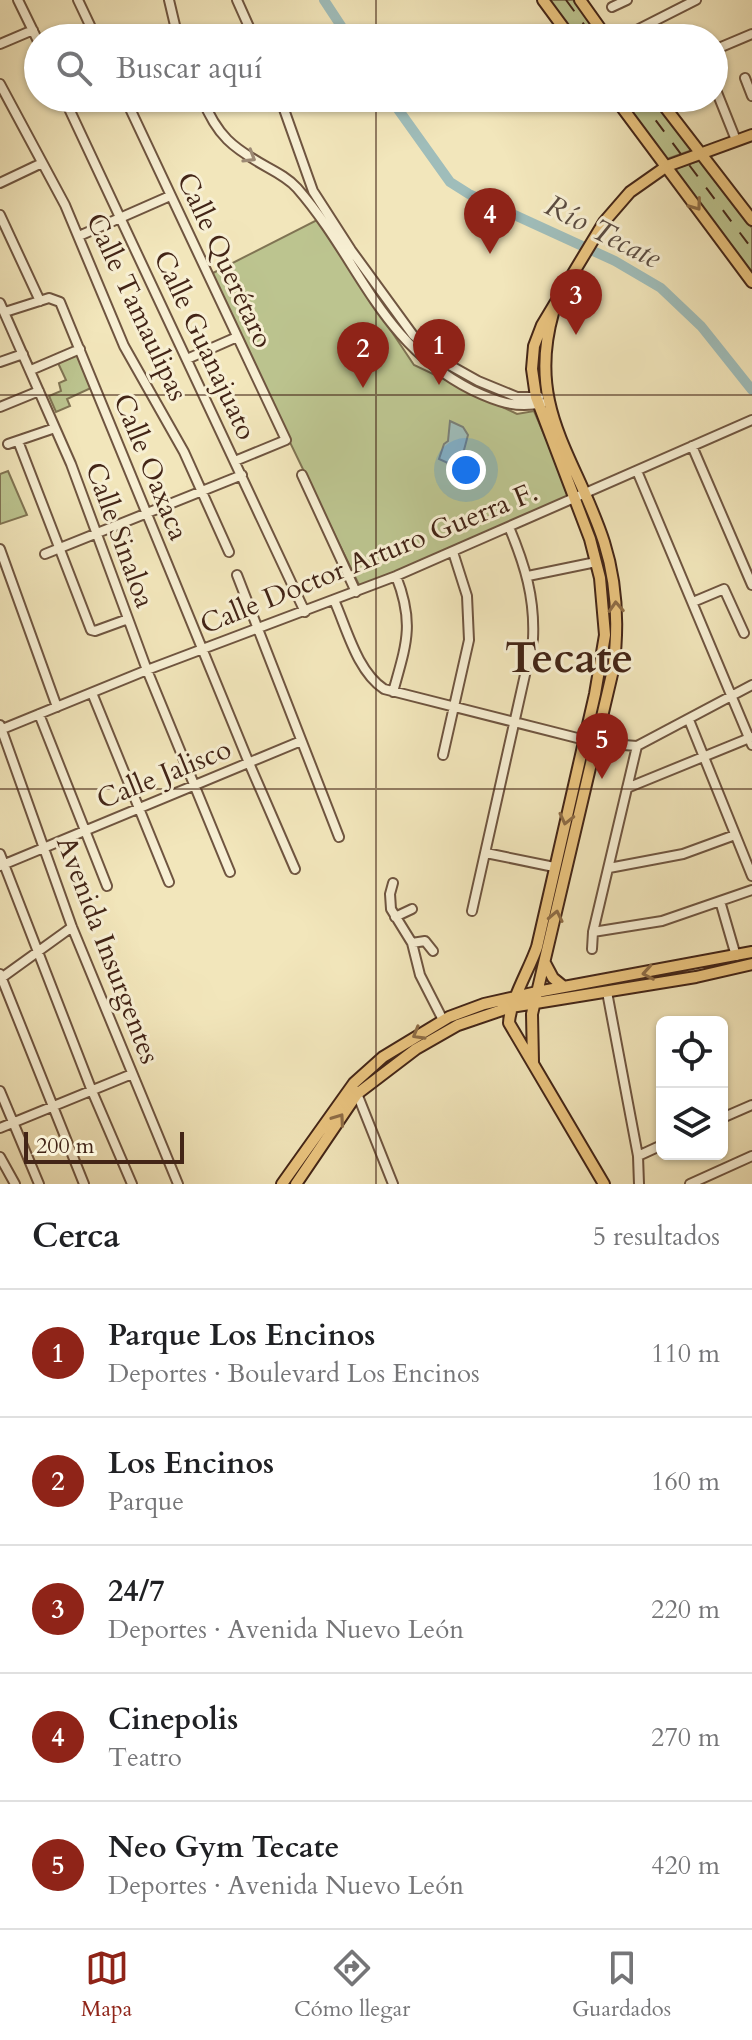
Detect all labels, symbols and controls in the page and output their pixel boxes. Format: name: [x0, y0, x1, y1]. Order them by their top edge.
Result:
search box: [24, 24, 728, 112]
icon: search: [52, 46, 96, 90]
text: Buscar aquí: [116, 48, 262, 89]
one-way arrow: [241, 147, 256, 163]
street label: Calle Querétaro: [168, 166, 282, 354]
water label: Río Tecate: [538, 185, 668, 279]
pin: 4: [464, 188, 516, 254]
one-way arrow: [686, 197, 700, 211]
street label: Calle Tamaulipas: [77, 207, 197, 407]
street label: Calle Guanajuato: [144, 244, 266, 446]
pin: 3: [550, 269, 602, 335]
pin: 1: [413, 319, 465, 385]
pin: 2: [337, 322, 389, 388]
street label: Calle Oaxaca: [104, 388, 198, 546]
your location: [446, 450, 486, 490]
street label: Calle Sinaloa: [76, 457, 164, 613]
street label: Calle Doctor Arturo Guerra F.: [195, 473, 543, 643]
one-way arrow: [607, 600, 624, 613]
district label: Tecate: [505, 628, 633, 688]
pin: 5: [576, 713, 628, 779]
street label: Calle Jalisco: [91, 730, 237, 818]
one-way arrow: [558, 812, 575, 826]
street label: Avenida Insurgentes: [47, 831, 169, 1069]
one-way arrow: [547, 910, 564, 923]
one-way arrow: [641, 963, 655, 980]
map controls: [656, 1016, 728, 1160]
button: locate: [656, 1016, 728, 1088]
one-way arrow: [412, 1025, 427, 1040]
button: layers: [656, 1088, 728, 1160]
one-way arrow: [329, 1114, 344, 1128]
scale bar: [24, 1128, 184, 1164]
text: 200 m: [36, 1131, 94, 1161]
text: Cerca: [32, 1213, 120, 1259]
text: 5 resultados: [593, 1219, 720, 1254]
text: Parque Los Encinos: [108, 1315, 375, 1356]
text: 1: [51, 1336, 65, 1371]
text: 110 m: [651, 1336, 720, 1371]
text: Deportes · Boulevard Los Encinos: [108, 1356, 480, 1391]
text: Los Encinos: [108, 1443, 274, 1484]
text: 2: [51, 1464, 65, 1499]
text: 160 m: [651, 1464, 720, 1499]
text: Parque: [108, 1484, 184, 1519]
text: 24/7: [108, 1571, 165, 1612]
text: 3: [51, 1592, 65, 1627]
text: 220 m: [651, 1592, 720, 1627]
text: Deportes · Avenida Nuevo León: [108, 1612, 464, 1647]
text: Cinepolis: [108, 1699, 238, 1740]
text: 4: [51, 1720, 65, 1755]
text: 270 m: [651, 1720, 720, 1755]
text: Teatro: [108, 1740, 182, 1775]
text: Neo Gym Tecate: [108, 1827, 339, 1868]
text: 5: [51, 1848, 65, 1883]
text: 420 m: [651, 1848, 720, 1883]
text: Deportes · Avenida Nuevo León: [108, 1868, 464, 1903]
tab: Mapa: [81, 1946, 132, 2024]
tab: Cómo llegar: [294, 1946, 410, 2024]
tab: Guardados: [572, 1946, 671, 2024]

